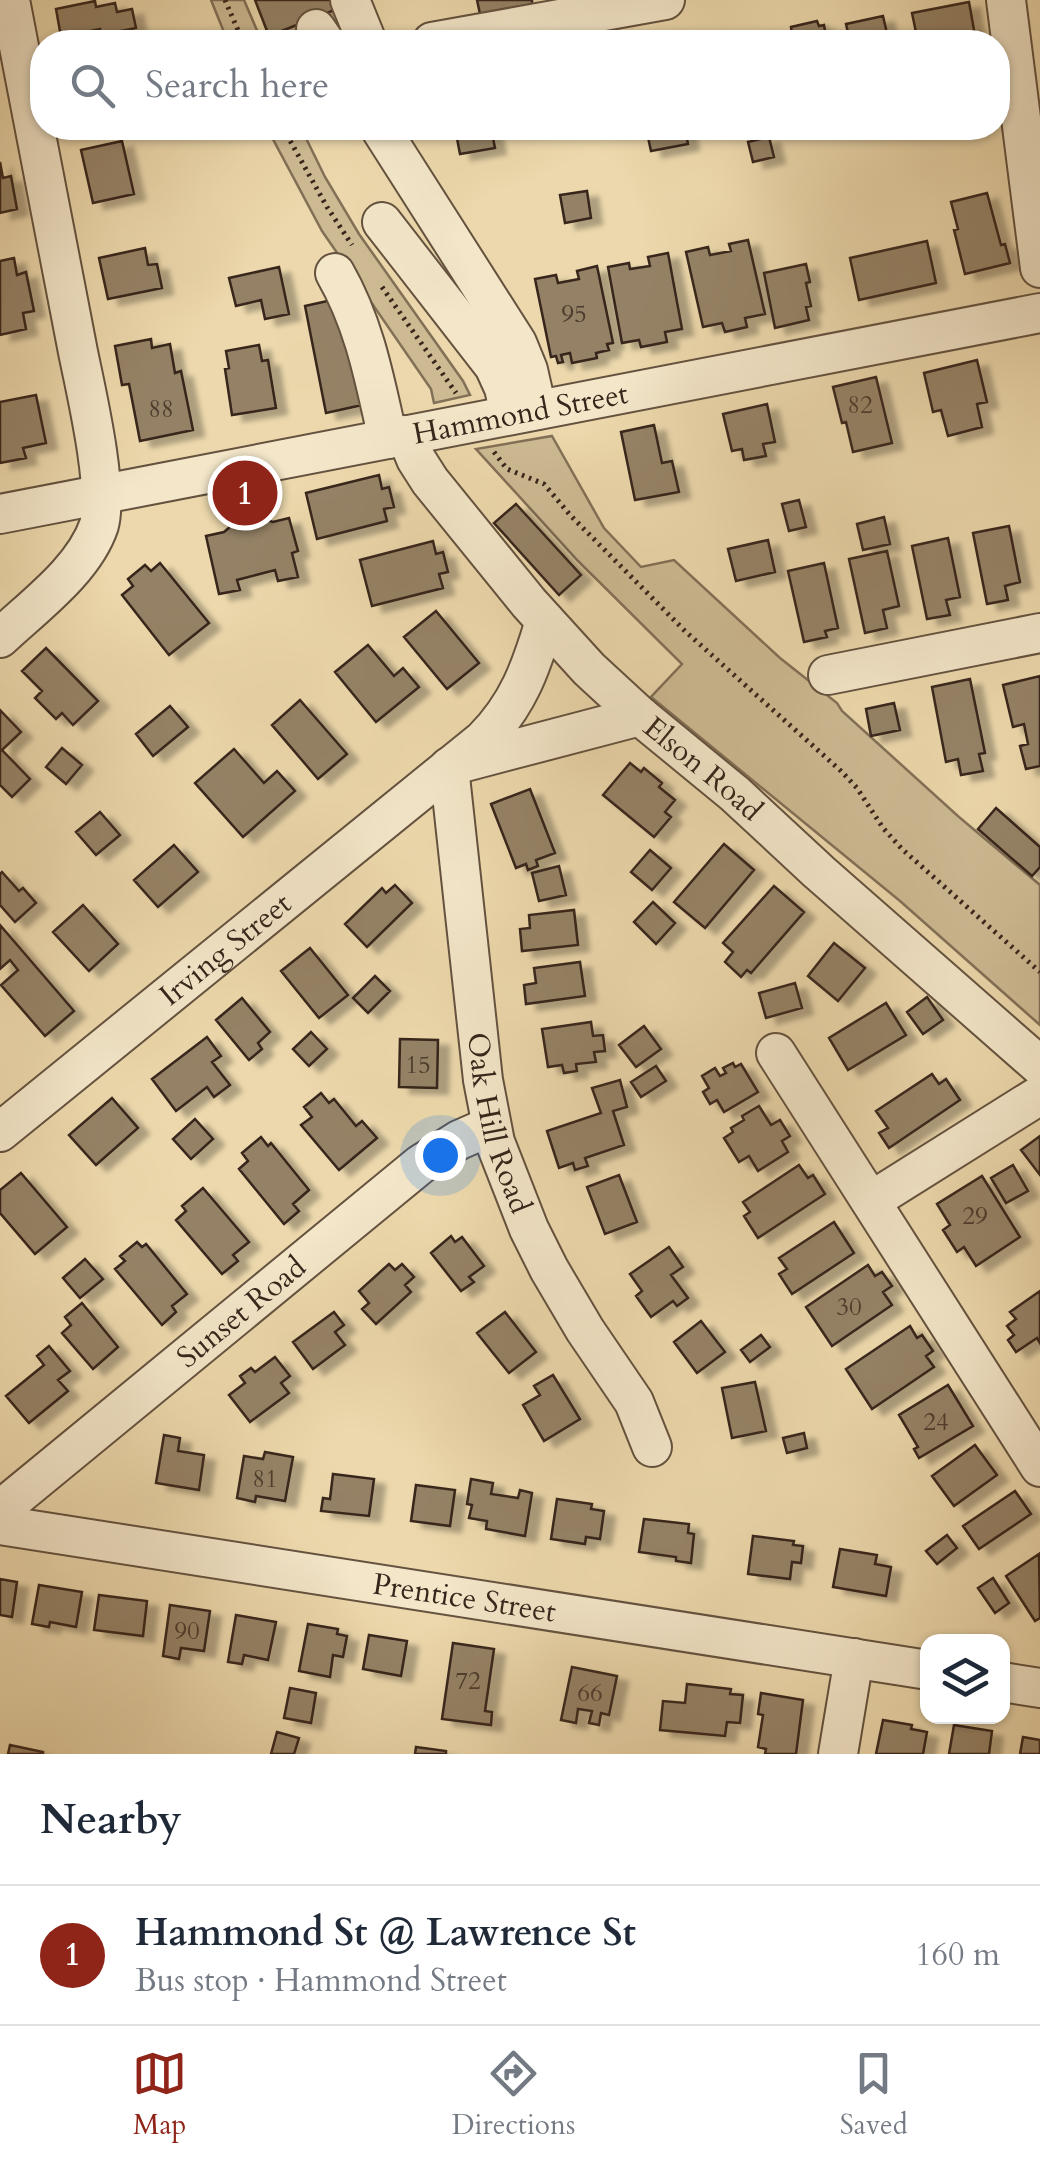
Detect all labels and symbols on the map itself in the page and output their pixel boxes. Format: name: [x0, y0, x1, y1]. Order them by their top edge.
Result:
house number: 95: [561, 297, 587, 331]
street label: Hammond Street: [409, 373, 632, 455]
house number: 82: [847, 388, 873, 422]
house number: 88: [148, 392, 174, 426]
pin: 1: [212, 456, 278, 530]
street label: Elson Road: [635, 707, 771, 831]
street label: Irving Street: [151, 883, 301, 1016]
street label: Oak Hill Road: [457, 1030, 541, 1219]
house number: 15: [405, 1048, 431, 1082]
your location: [415, 1130, 466, 1181]
house number: 29: [962, 1199, 988, 1233]
street label: Sunset Road: [168, 1247, 315, 1378]
house number: 30: [836, 1290, 862, 1324]
house number: 24: [923, 1405, 949, 1439]
house number: 81: [252, 1462, 278, 1496]
street label: Prentice Street: [370, 1564, 559, 1633]
house number: 90: [174, 1614, 200, 1648]
house number: 72: [455, 1664, 481, 1698]
house number: 66: [577, 1676, 603, 1710]

